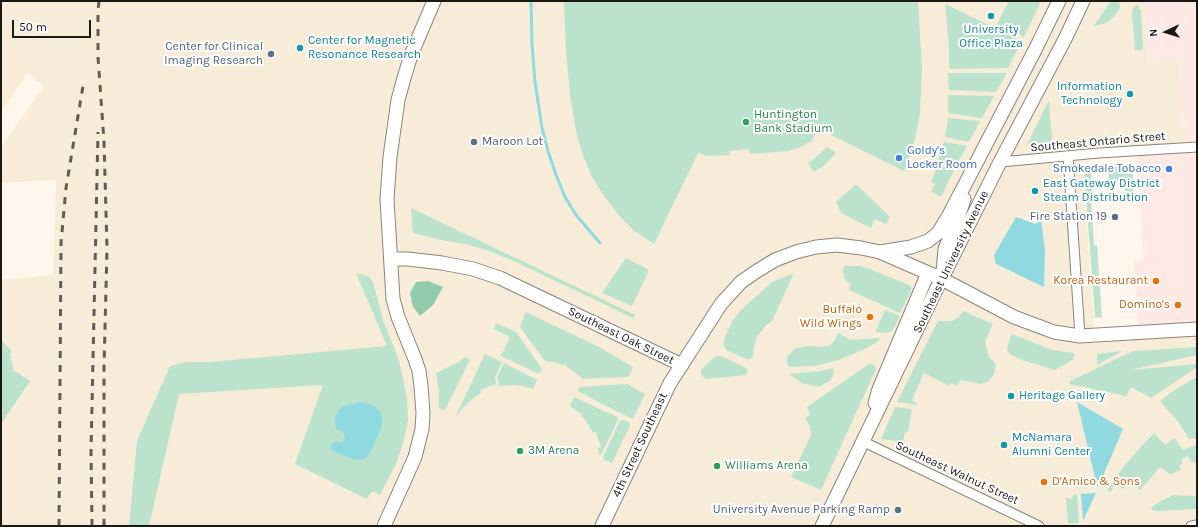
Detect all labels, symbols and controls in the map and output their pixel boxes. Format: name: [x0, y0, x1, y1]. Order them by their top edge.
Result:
marker: University Office Plaza: [986, 11, 996, 21]
scale bar: [14, 12, 93, 38]
north arrow: [1146, 12, 1186, 52]
text: 50 m: [19, 20, 47, 34]
place label: University Office Plaza: [959, 23, 1023, 51]
text: N: [1147, 28, 1160, 37]
place label: Center for Magnetic Resonance Research: [308, 34, 421, 62]
place label: Center for Clinical Imaging Research: [164, 40, 263, 68]
marker: Center for Magnetic Resonance Research: [295, 43, 305, 53]
marker: Center for Clinical Imaging Research: [266, 49, 276, 59]
place label: Information Technology: [1057, 80, 1122, 108]
marker: Information Technology: [1125, 89, 1135, 99]
place label: Huntington Bank Stadium: [754, 108, 832, 136]
marker: Huntington Bank Stadium: [741, 117, 751, 127]
street label: Southeast Ontario Street: [1030, 129, 1166, 155]
place label: Maroon Lot: [482, 135, 543, 149]
marker: Maroon Lot: [469, 137, 479, 147]
place label: Goldy's Locker Room: [907, 144, 977, 172]
marker: Goldy's Locker Room: [894, 153, 904, 163]
place label: Smokedale Tobacco: [1053, 162, 1161, 176]
marker: Smokedale Tobacco: [1164, 164, 1174, 174]
place label: East Gateway District Steam Distribution: [1043, 177, 1160, 205]
marker: East Gateway District Steam Distribution: [1030, 186, 1040, 196]
street label: Southeast University Avenue: [910, 188, 992, 336]
place label: Fire Station 19: [1030, 210, 1107, 224]
marker: Fire Station 19: [1110, 212, 1120, 222]
place label: Korea Restaurant: [1053, 274, 1148, 288]
marker: Korea Restaurant: [1151, 276, 1161, 286]
place label: Domino's: [1119, 298, 1170, 312]
marker: Domino's: [1173, 300, 1183, 310]
place label: Buffalo Wild Wings: [800, 303, 862, 331]
street label: Southeast Oak Street: [566, 304, 676, 368]
marker: Buffalo Wild Wings: [865, 312, 875, 322]
place label: Heritage Gallery: [1019, 389, 1105, 403]
street label: 4th Street Southeast: [609, 391, 671, 499]
marker: Heritage Gallery: [1006, 391, 1016, 401]
place label: McNamara Alumni Center: [1012, 431, 1090, 459]
street label: Southeast Walnut Street: [893, 438, 1021, 508]
marker: McNamara Alumni Center: [999, 440, 1009, 450]
place label: 3M Arena: [528, 444, 579, 458]
marker: 3M Arena: [515, 446, 525, 456]
place label: Williams Arena: [725, 459, 808, 473]
marker: Williams Arena: [712, 461, 722, 471]
place label: D'Amico & Sons: [1052, 475, 1140, 489]
marker: D'Amico & Sons: [1039, 477, 1049, 487]
place label: University Avenue Parking Ramp: [713, 503, 890, 517]
marker: University Avenue Parking Ramp: [893, 505, 903, 515]

